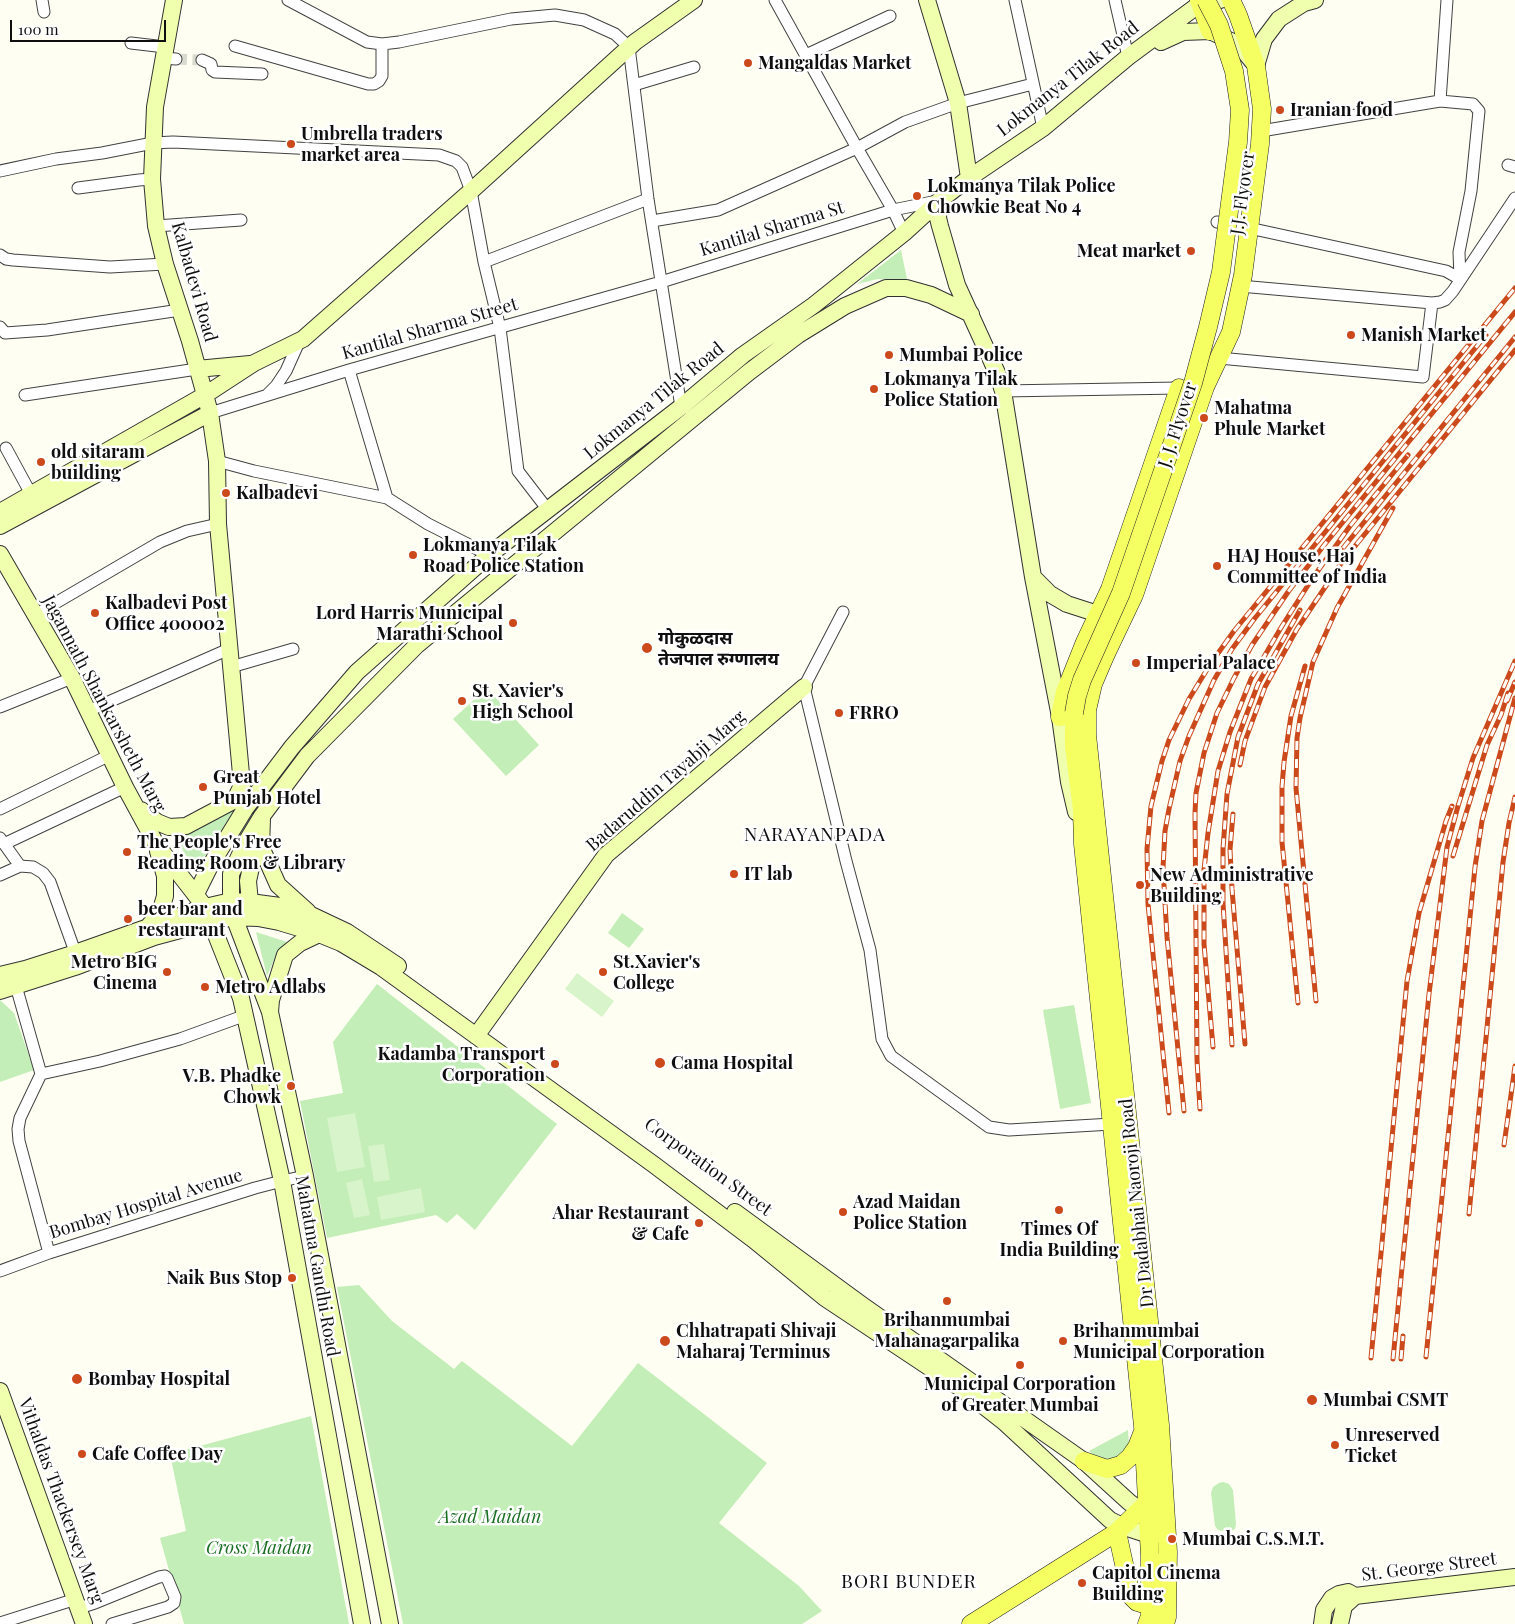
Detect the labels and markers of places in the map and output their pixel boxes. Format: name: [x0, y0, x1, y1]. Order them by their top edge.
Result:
place label: Mangaldas Market: [758, 52, 911, 74]
marker: Mangaldas Market: [742, 57, 754, 69]
place label: Iranian food: [1290, 99, 1393, 121]
marker: Iranian food: [1274, 104, 1286, 116]
place label: Umbrella traders market area: [301, 123, 442, 166]
marker: Umbrella traders market area: [285, 138, 297, 150]
place label: Lokmanya Tilak Police Chowkie Beat No 4: [927, 175, 1115, 218]
marker: Lokmanya Tilak Police Chowkie Beat No 4: [911, 190, 923, 202]
place label: Meat market: [1077, 240, 1181, 262]
marker: Meat market: [1185, 245, 1197, 257]
place label: Manish Market: [1361, 324, 1486, 346]
marker: Manish Market: [1345, 329, 1357, 341]
place label: Mumbai Police: [899, 344, 1023, 366]
marker: Mumbai Police: [883, 349, 895, 361]
place label: Lokmanya Tilak Police Station: [884, 368, 1018, 410]
marker: Lokmanya Tilak Police Station: [868, 383, 880, 395]
place label: Mahatma Phule Market: [1214, 397, 1325, 439]
marker: Mahatma Phule Market: [1198, 412, 1210, 424]
place label: old sitaram building: [51, 441, 145, 484]
marker: old sitaram building: [35, 456, 47, 468]
place label: Kalbadevi: [236, 482, 318, 504]
marker: Kalbadevi: [220, 487, 232, 499]
place label: Lokmanya Tilak Road Police Station: [423, 534, 584, 576]
place label: HAJ House, Haj Committee of India: [1227, 545, 1387, 588]
marker: Lokmanya Tilak Road Police Station: [407, 549, 419, 561]
marker: HAJ House, Haj Committee of India: [1211, 560, 1223, 572]
place label: Kalbadevi Post Office 400002: [105, 592, 227, 634]
place label: Lord Harris Municipal Marathi School: [316, 602, 503, 644]
marker: Kalbadevi Post Office 400002: [89, 607, 101, 619]
marker: Lord Harris Municipal Marathi School: [507, 617, 519, 629]
place label: गोकुळदास तेजपाल रुग्णालय: [658, 627, 779, 670]
marker: गोकुळदास तेजपाल रुग्णालय: [640, 641, 654, 655]
place label: Imperial Palace: [1146, 652, 1276, 674]
marker: Imperial Palace: [1130, 657, 1142, 669]
place label: St. Xavier's High School: [472, 680, 573, 722]
marker: St. Xavier's High School: [456, 695, 468, 707]
place label: FRRO: [849, 702, 899, 724]
marker: FRRO: [833, 707, 845, 719]
place label: Great Punjab Hotel: [213, 766, 321, 809]
marker: Great Punjab Hotel: [197, 781, 209, 793]
place label: The People's Free Reading Room & Library: [137, 831, 346, 874]
marker: The People's Free Reading Room & Library: [121, 846, 133, 858]
place label: IT lab: [744, 863, 792, 885]
place label: New Administrative Building: [1150, 864, 1314, 906]
marker: IT lab: [728, 868, 740, 880]
marker: New Administrative Building: [1134, 879, 1146, 891]
place label: beer bar and restaurant: [138, 898, 243, 941]
marker: beer bar and restaurant: [122, 913, 134, 925]
place label: Metro BIG Cinema: [71, 951, 157, 994]
place label: St.Xavier's College: [613, 951, 700, 994]
marker: Metro BIG Cinema: [161, 966, 173, 978]
marker: St.Xavier's College: [597, 966, 609, 978]
place label: Metro Adlabs: [215, 976, 326, 998]
marker: Metro Adlabs: [199, 981, 211, 993]
place label: Kadamba Transport Corporation: [378, 1043, 545, 1086]
place label: Cama Hospital: [671, 1052, 793, 1074]
marker: Cama Hospital: [653, 1056, 667, 1070]
marker: Kadamba Transport Corporation: [549, 1058, 561, 1070]
place label: V.B. Phadke Chowk: [183, 1065, 281, 1108]
marker: V.B. Phadke Chowk: [285, 1080, 297, 1092]
place label: Azad Maidan Police Station: [853, 1191, 967, 1234]
place label: Ahar Restaurant & Cafe: [553, 1202, 689, 1244]
marker: Times Of India Building: [1053, 1204, 1065, 1216]
marker: Azad Maidan Police Station: [837, 1206, 849, 1218]
marker: Ahar Restaurant & Cafe: [693, 1217, 705, 1229]
place label: Times Of India Building: [999, 1218, 1119, 1260]
place label: Naik Bus Stop: [166, 1267, 282, 1289]
marker: Naik Bus Stop: [286, 1272, 298, 1284]
marker: Brihanmumbai Mahanagarpalika: [941, 1295, 953, 1307]
place label: Brihanmumbai Mahanagarpalika: [874, 1309, 1020, 1352]
place label: Chhatrapati Shivaji Maharaj Terminus: [676, 1320, 837, 1362]
place label: Brihanmumbai Municipal Corporation: [1073, 1320, 1265, 1362]
marker: Chhatrapati Shivaji Maharaj Terminus: [658, 1334, 672, 1348]
marker: Brihanmumbai Municipal Corporation: [1057, 1335, 1069, 1347]
marker: Municipal Corporation of Greater Mumbai: [1014, 1359, 1026, 1371]
place label: Bombay Hospital: [88, 1368, 230, 1390]
marker: Bombay Hospital: [70, 1372, 84, 1386]
place label: Municipal Corporation of Greater Mumbai: [924, 1373, 1116, 1416]
place label: Mumbai CSMT: [1323, 1389, 1448, 1411]
marker: Mumbai CSMT: [1305, 1393, 1319, 1407]
place label: Unreserved Ticket: [1345, 1424, 1440, 1466]
marker: Unreserved Ticket: [1329, 1439, 1341, 1451]
place label: Cafe Coffee Day: [92, 1443, 223, 1465]
marker: Cafe Coffee Day: [76, 1448, 88, 1460]
place label: Mumbai C.S.M.T.: [1182, 1528, 1324, 1550]
marker: Mumbai C.S.M.T.: [1166, 1533, 1178, 1545]
place label: Capitol Cinema Building: [1092, 1562, 1221, 1605]
marker: Capitol Cinema Building: [1076, 1577, 1088, 1589]

